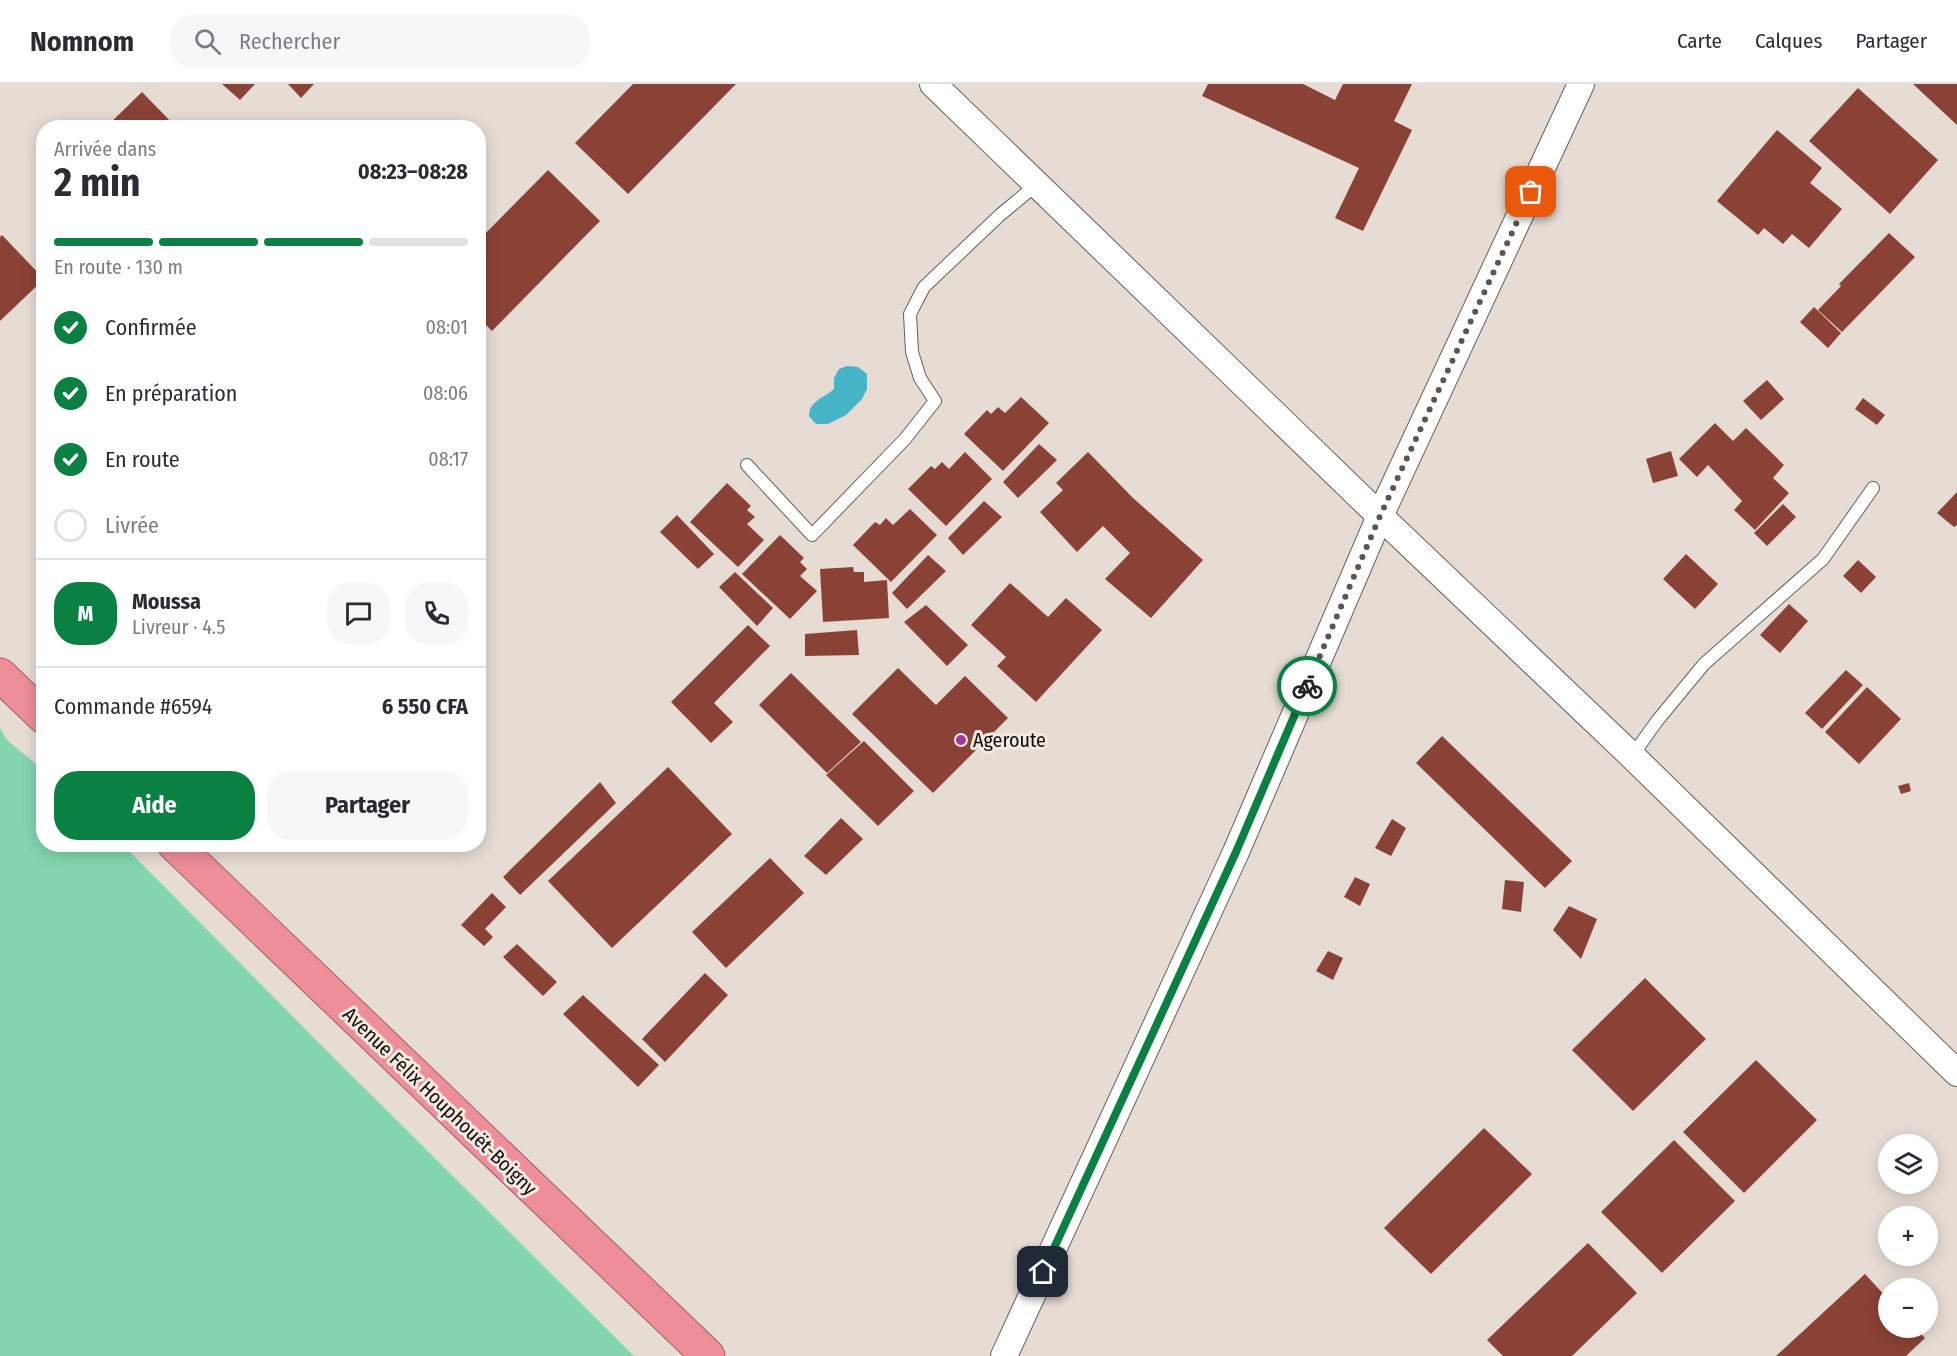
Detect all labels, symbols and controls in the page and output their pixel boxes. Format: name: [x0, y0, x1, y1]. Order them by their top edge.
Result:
search box: [170, 14, 590, 68]
text: Nomnom: [30, 25, 134, 58]
icon: search: [191, 25, 224, 58]
text: Rechercher: [239, 28, 340, 55]
text: Carte: [1677, 28, 1722, 54]
text: Calques: [1755, 28, 1822, 54]
text: Partager: [1855, 28, 1927, 54]
text: Arrivée dans: [54, 137, 156, 161]
text: 08:23–08:28: [358, 158, 468, 185]
text: 2 min: [54, 160, 140, 206]
pin: [1505, 166, 1556, 217]
icon: bag: [1514, 175, 1547, 208]
text: En route · 130 m: [54, 255, 183, 279]
icon: check: [54, 311, 87, 344]
text: Confirmée: [105, 314, 197, 341]
text: 08:01: [426, 315, 468, 339]
icon: check: [54, 377, 87, 410]
text: En préparation: [105, 380, 237, 407]
text: 08:06: [423, 381, 468, 405]
icon: check: [54, 443, 87, 476]
text: En route: [105, 446, 180, 473]
text: 08:17: [428, 447, 468, 471]
text: Livrée: [105, 512, 159, 539]
button: chat: [327, 582, 390, 645]
button: phone: [405, 582, 468, 645]
text: Moussa: [132, 588, 201, 615]
text: M: [78, 600, 93, 627]
text: Livreur · 4.5: [132, 615, 225, 639]
courier: [1277, 656, 1337, 716]
icon: bike: [1291, 670, 1324, 703]
text: Commande #6594: [54, 693, 212, 720]
text: 6 550 CFA: [382, 693, 468, 720]
place label: Ageroute: [973, 728, 1046, 752]
marker: Ageroute: [954, 733, 968, 747]
button: Aide: [54, 771, 255, 840]
button: Partager: [267, 771, 468, 840]
street label: Avenue Félix Houphouët-Boigny: [338, 1002, 542, 1200]
map controls: [1878, 1134, 1938, 1338]
button: layers: [1878, 1134, 1938, 1194]
button: +: [1878, 1206, 1938, 1266]
pin: [1017, 1246, 1068, 1297]
icon: home: [1026, 1255, 1059, 1288]
button: −: [1878, 1278, 1938, 1338]

